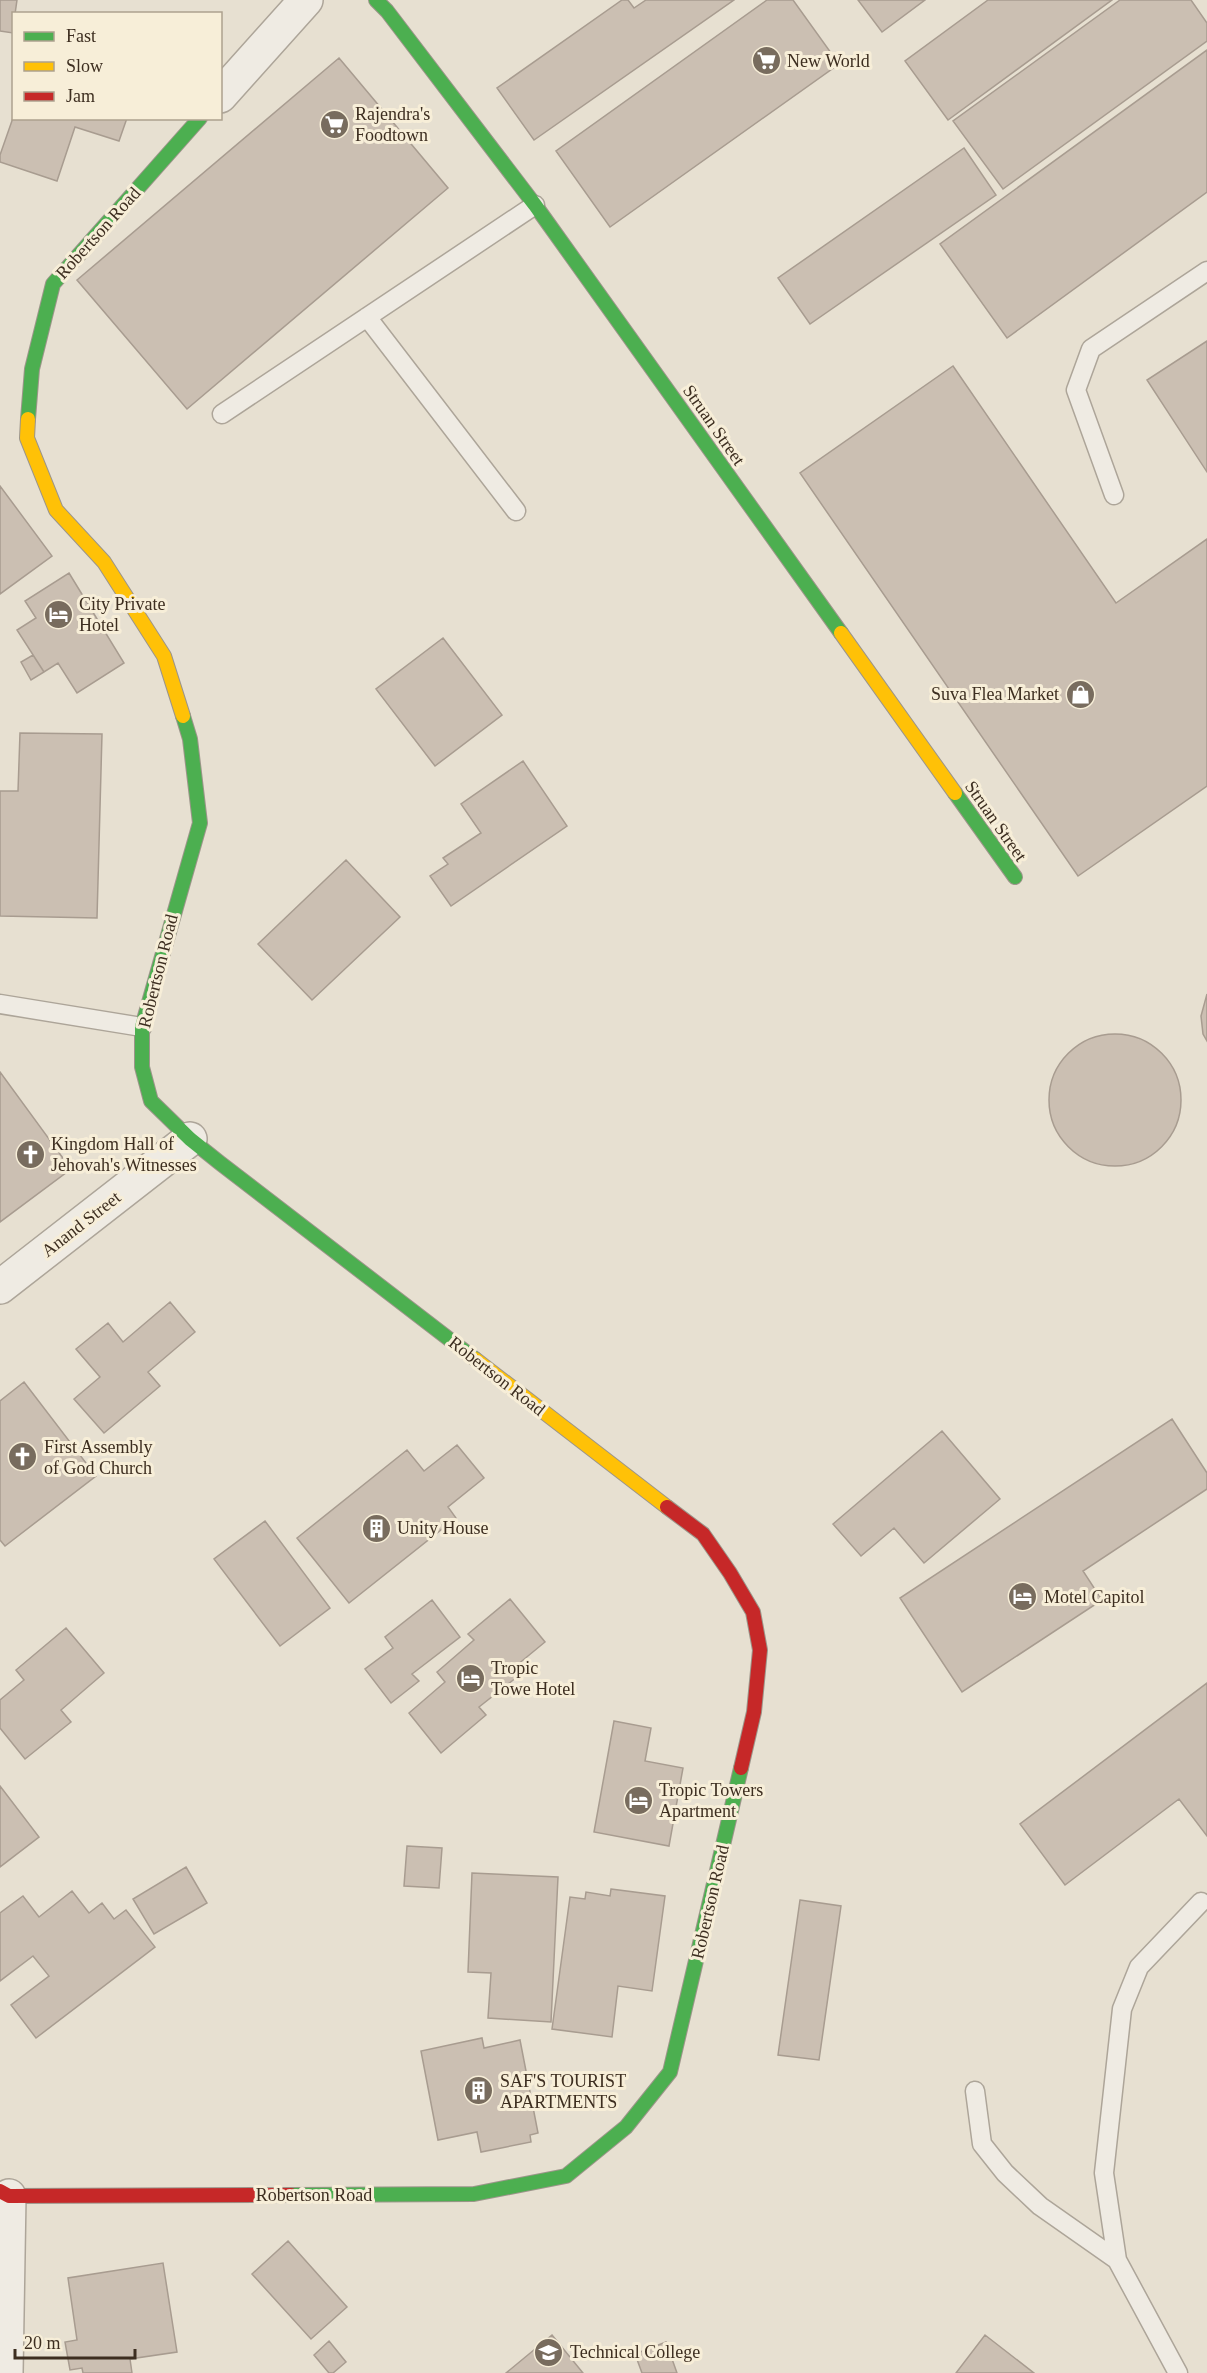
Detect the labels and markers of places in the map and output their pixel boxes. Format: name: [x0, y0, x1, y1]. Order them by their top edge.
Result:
supermarket icon: New World: [750, 45, 782, 77]
place label: New World: [787, 51, 870, 71]
place label: Rajendra's Foodtown: [355, 104, 430, 145]
supermarket icon: Rajendra's Foodtown: [318, 108, 350, 140]
place label: City Private Hotel: [79, 594, 166, 635]
hotel icon: City Private Hotel: [42, 598, 74, 630]
shop icon: Suva Flea Market: [1064, 678, 1096, 710]
place label: Suva Flea Market: [931, 684, 1059, 704]
place label: Kingdom Hall of Jehovah's Witnesses: [51, 1134, 197, 1175]
church icon: Kingdom Hall of Jehovah's Witnesses: [14, 1138, 46, 1170]
place label: First Assembly of God Church: [44, 1437, 153, 1478]
church icon: First Assembly of God Church: [7, 1441, 39, 1473]
building icon: Unity House: [360, 1512, 392, 1544]
place label: Unity House: [397, 1518, 489, 1538]
hotel icon: Motel Capitol: [1007, 1581, 1039, 1613]
place label: Motel Capitol: [1044, 1587, 1145, 1607]
place label: Tropic Towe Hotel: [491, 1658, 575, 1699]
hotel icon: Tropic Towe Hotel: [454, 1662, 486, 1694]
place label: Tropic Towers Apartment: [659, 1780, 763, 1821]
hotel icon: Tropic Towers Apartment: [622, 1784, 654, 1816]
place label: SAF'S TOURIST APARTMENTS: [500, 2071, 626, 2112]
building icon: SAF'S TOURIST APARTMENTS: [463, 2075, 495, 2107]
school or university icon: Technical College: [533, 2336, 565, 2368]
place label: Technical College: [570, 2342, 700, 2362]

